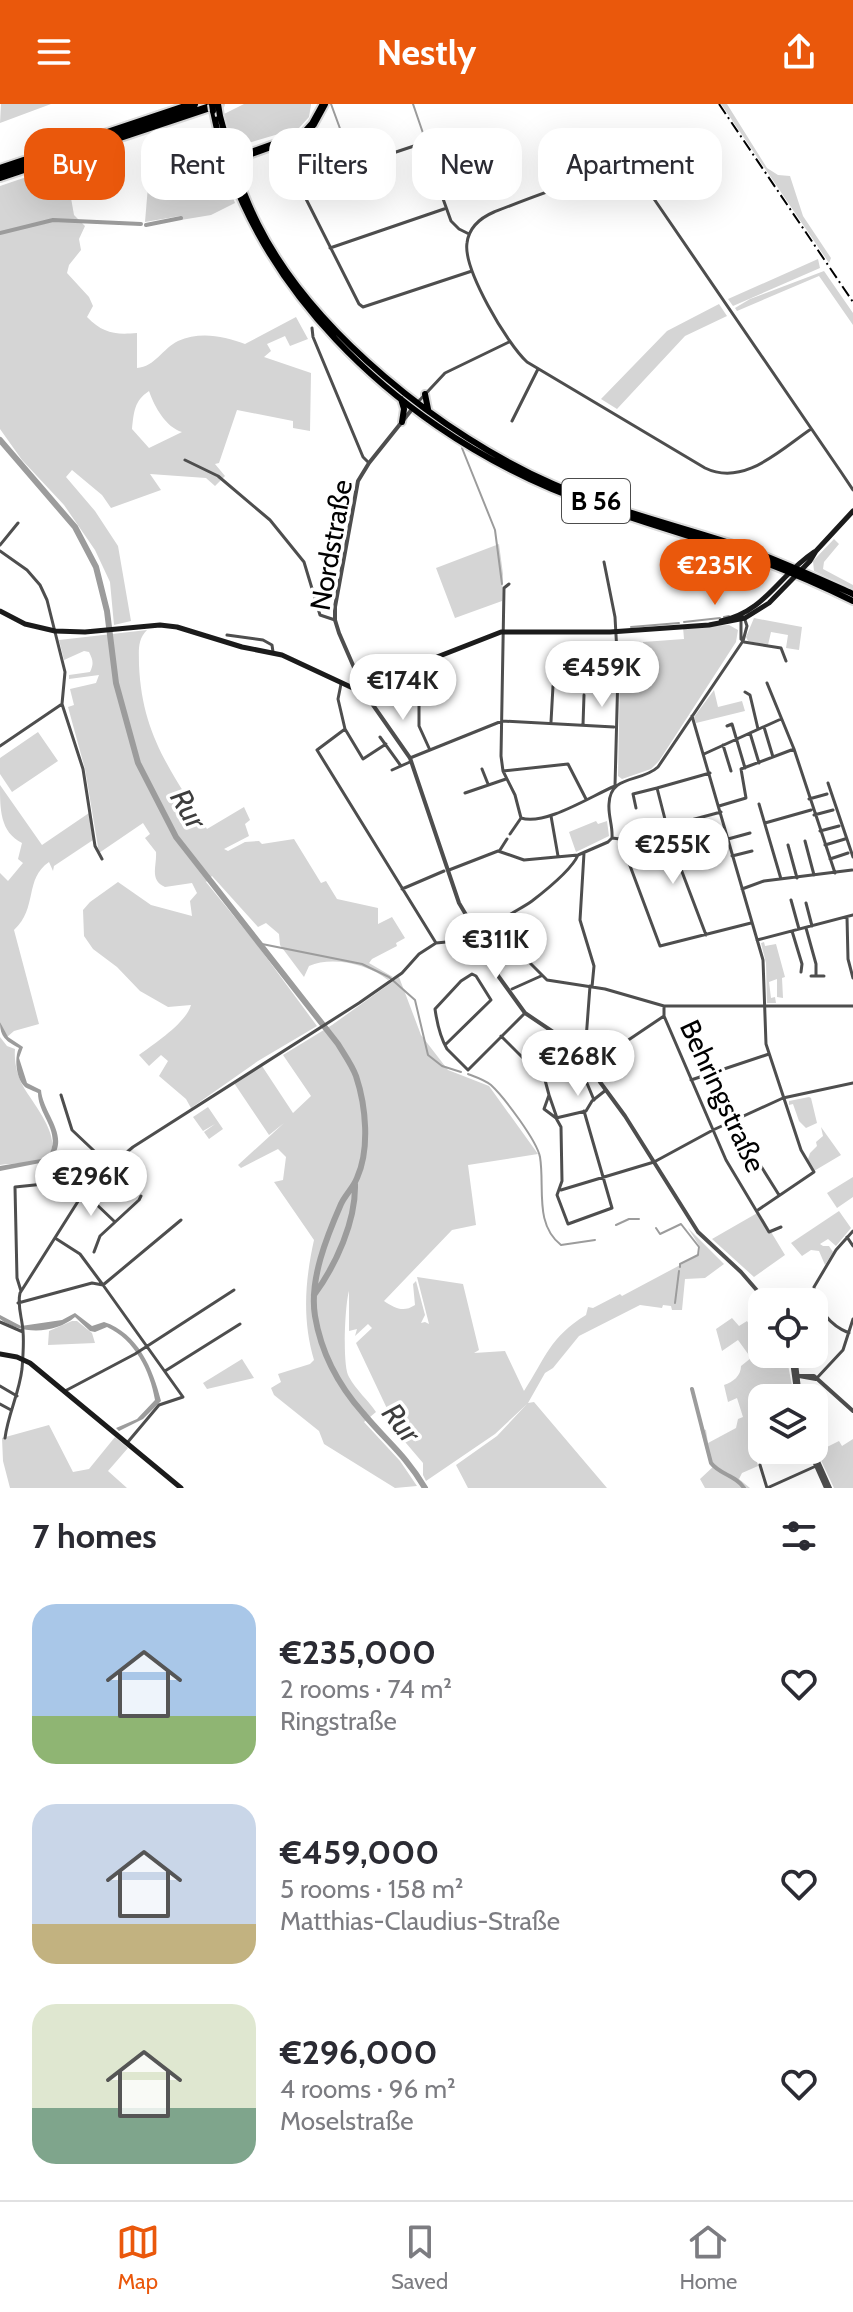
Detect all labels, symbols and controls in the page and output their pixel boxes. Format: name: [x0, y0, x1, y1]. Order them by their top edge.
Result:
icon: menu: [32, 30, 76, 74]
text: Nestly: [377, 30, 476, 74]
icon: share: [777, 30, 821, 74]
chip: Buy: [24, 128, 125, 200]
chip: Rent: [141, 128, 253, 200]
chip: Filters: [269, 128, 396, 200]
chip: New: [412, 128, 522, 200]
chip: Apartment: [538, 128, 722, 200]
street label: Nordstraße: [303, 477, 359, 613]
road number: B 56: [562, 479, 630, 523]
pin: €235K: [659, 539, 771, 607]
text: €235K: [678, 549, 752, 581]
pin: €459K: [546, 641, 658, 709]
text: €459K: [563, 651, 641, 683]
pin: €174K: [347, 654, 459, 722]
text: €174K: [367, 664, 439, 696]
water label: Rur: [162, 782, 216, 837]
pin: €255K: [617, 818, 729, 886]
text: €255K: [636, 828, 710, 860]
pin: €311K: [440, 913, 552, 981]
text: €311K: [463, 923, 529, 955]
street label: Behringstraße: [673, 1014, 773, 1178]
pin: €268K: [522, 1030, 634, 1098]
text: €268K: [539, 1040, 617, 1072]
pin: €296K: [35, 1150, 147, 1218]
text: €296K: [53, 1160, 129, 1192]
map controls: [748, 1288, 828, 1464]
button: locate: [748, 1288, 828, 1368]
button: layers: [748, 1384, 828, 1464]
water label: Rur: [374, 1395, 430, 1452]
icon: filters: [777, 1514, 821, 1558]
text: 7 homes: [32, 1515, 157, 1557]
text: €235,000: [280, 1631, 436, 1673]
icon: home: [96, 1636, 192, 1732]
icon: heart: [777, 1662, 821, 1706]
text: 2 rooms · 74 m²: [280, 1673, 452, 1705]
text: Ringstraße: [280, 1705, 397, 1737]
text: €459,000: [280, 1831, 439, 1873]
icon: home: [96, 1836, 192, 1932]
icon: heart: [777, 1862, 821, 1906]
text: 5 rooms · 158 m²: [280, 1873, 463, 1905]
text: Matthias-Claudius-Straße: [280, 1905, 560, 1937]
text: €296,000: [280, 2031, 438, 2073]
icon: home: [96, 2036, 192, 2132]
icon: heart: [777, 2062, 821, 2106]
text: 4 rooms · 96 m²: [280, 2073, 456, 2105]
text: Moselstraße: [280, 2105, 414, 2137]
tab: Map: [116, 2220, 160, 2295]
tab: Saved: [391, 2220, 448, 2295]
tab: Home: [679, 2220, 737, 2295]

